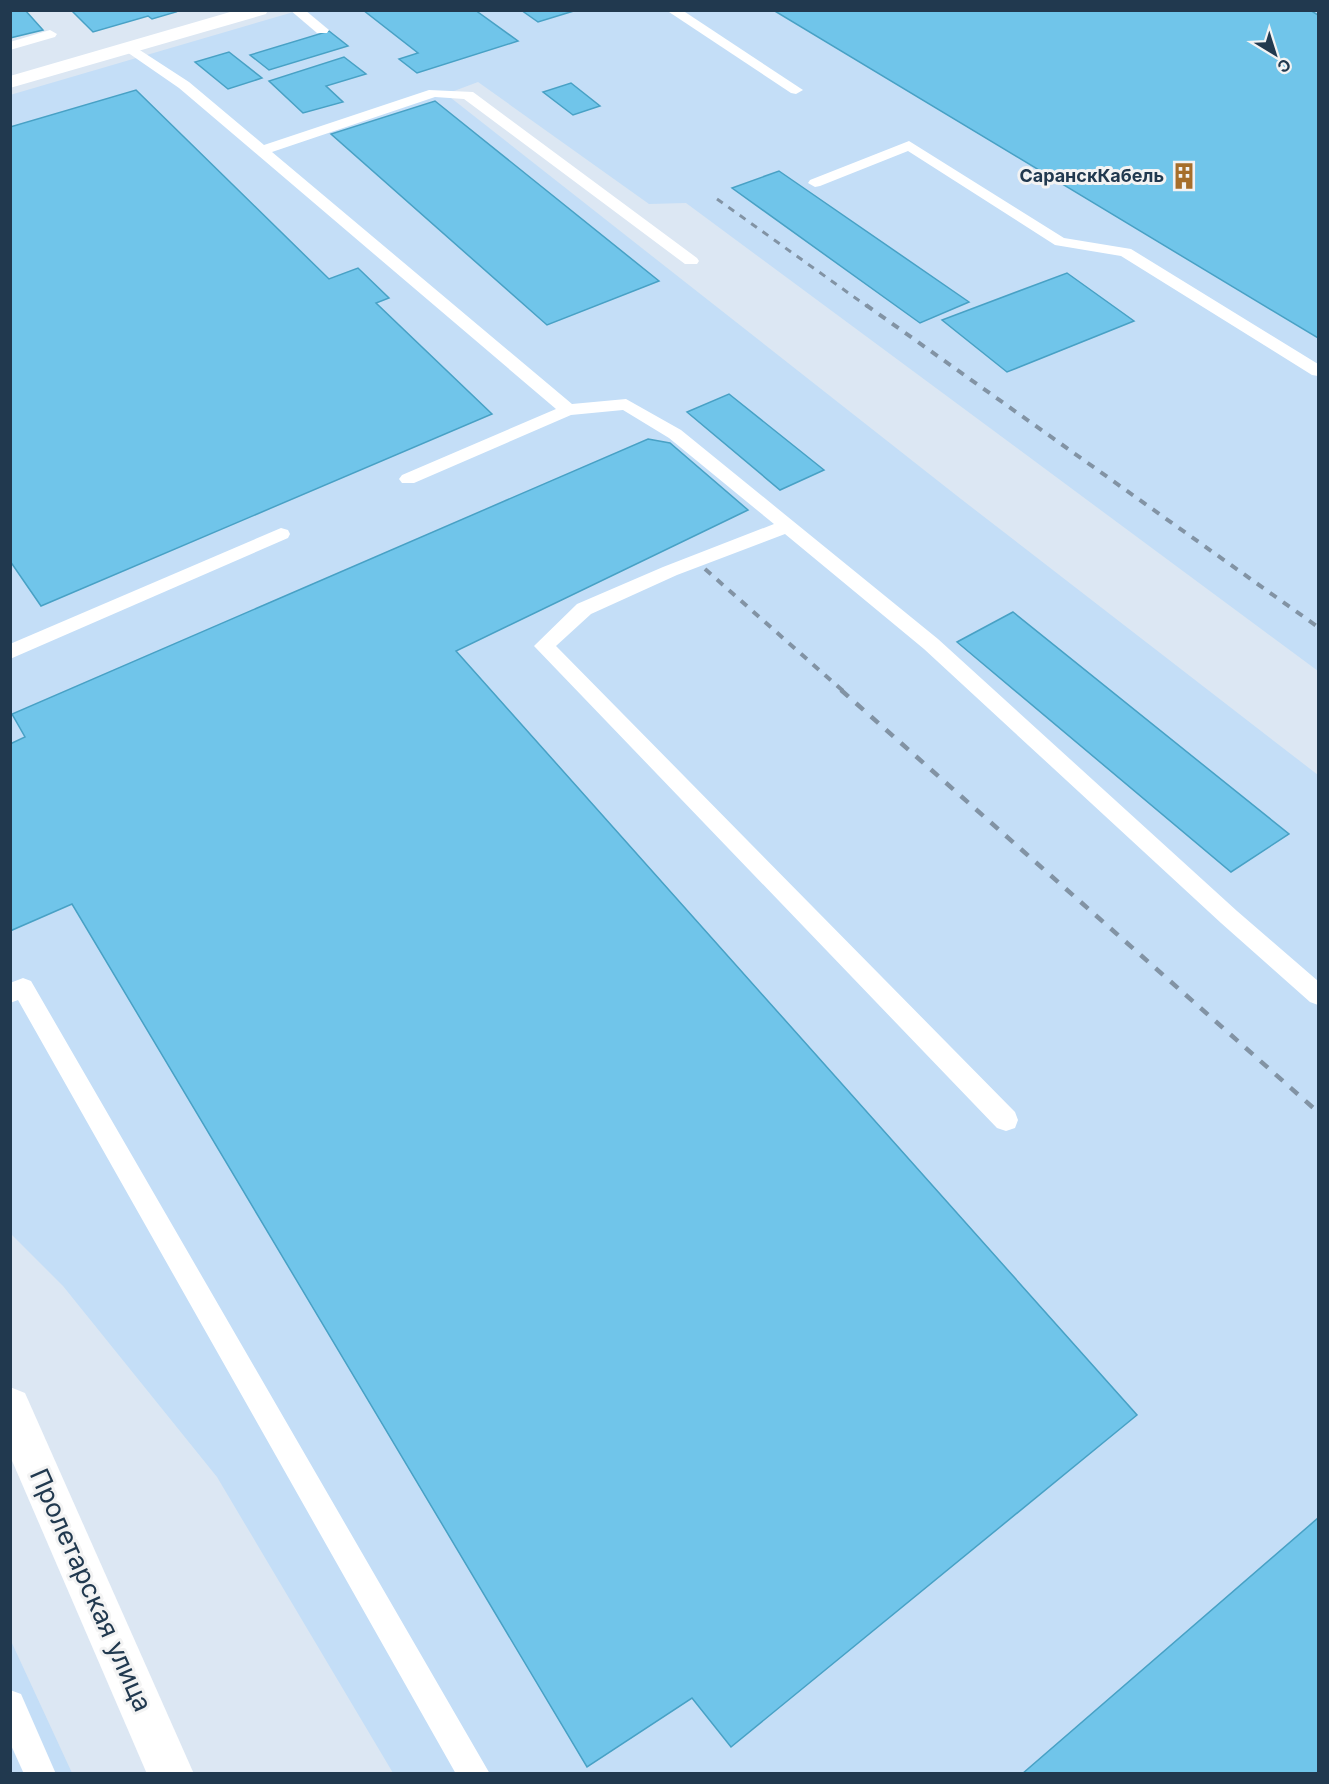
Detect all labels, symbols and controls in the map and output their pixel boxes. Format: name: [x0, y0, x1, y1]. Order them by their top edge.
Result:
north arrow: [1245, 24, 1305, 84]
text: С: [1273, 54, 1295, 77]
building icon: СаранскКабель: [1169, 161, 1199, 191]
place label: СаранскКабель: [1019, 165, 1164, 186]
street label: Пролетарская улица: [24, 1463, 159, 1716]

